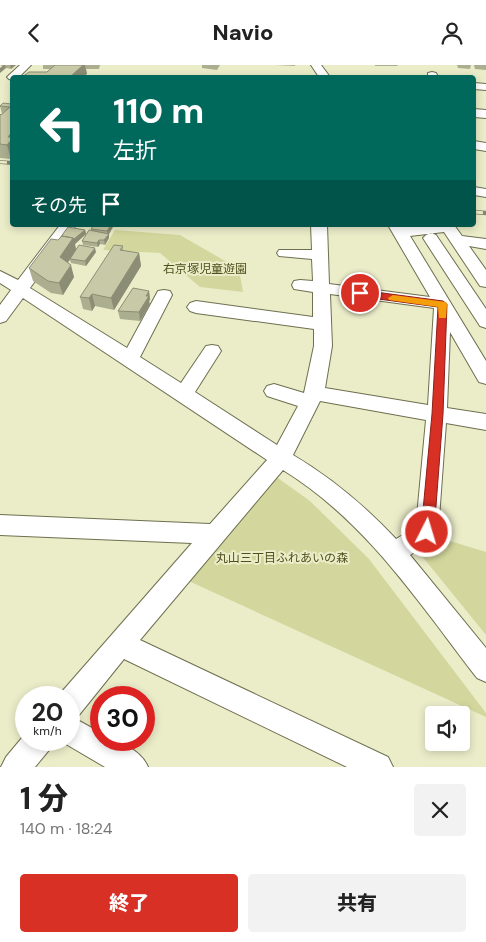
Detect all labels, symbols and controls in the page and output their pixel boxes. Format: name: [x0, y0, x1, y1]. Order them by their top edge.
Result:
text: Navio: [213, 18, 273, 47]
icon: back: [20, 19, 48, 47]
icon: person: [438, 19, 466, 47]
text: 110 m: [113, 88, 204, 134]
icon: left: [30, 95, 95, 160]
text: 左折: [113, 136, 157, 165]
icon: arrive: [97, 190, 125, 218]
text: その先: [30, 193, 87, 218]
park label: 右京塚児童遊園: [163, 261, 247, 277]
pin: [339, 272, 381, 314]
icon: arrive: [346, 279, 374, 307]
position arrow: [400, 505, 452, 557]
park label: 丸山三丁目ふれあいの森: [216, 550, 348, 566]
speed limit sign: 30: [90, 686, 155, 751]
text: 20: [32, 696, 63, 729]
map controls: [425, 706, 470, 751]
button: sound: [425, 706, 470, 751]
text: km/h: [33, 723, 62, 739]
text: 1 分: [20, 779, 68, 818]
button: close: [414, 784, 466, 836]
text: 140 m · 18:24: [20, 818, 112, 839]
button: 終了: [20, 874, 238, 932]
button: 共有: [248, 874, 466, 932]

